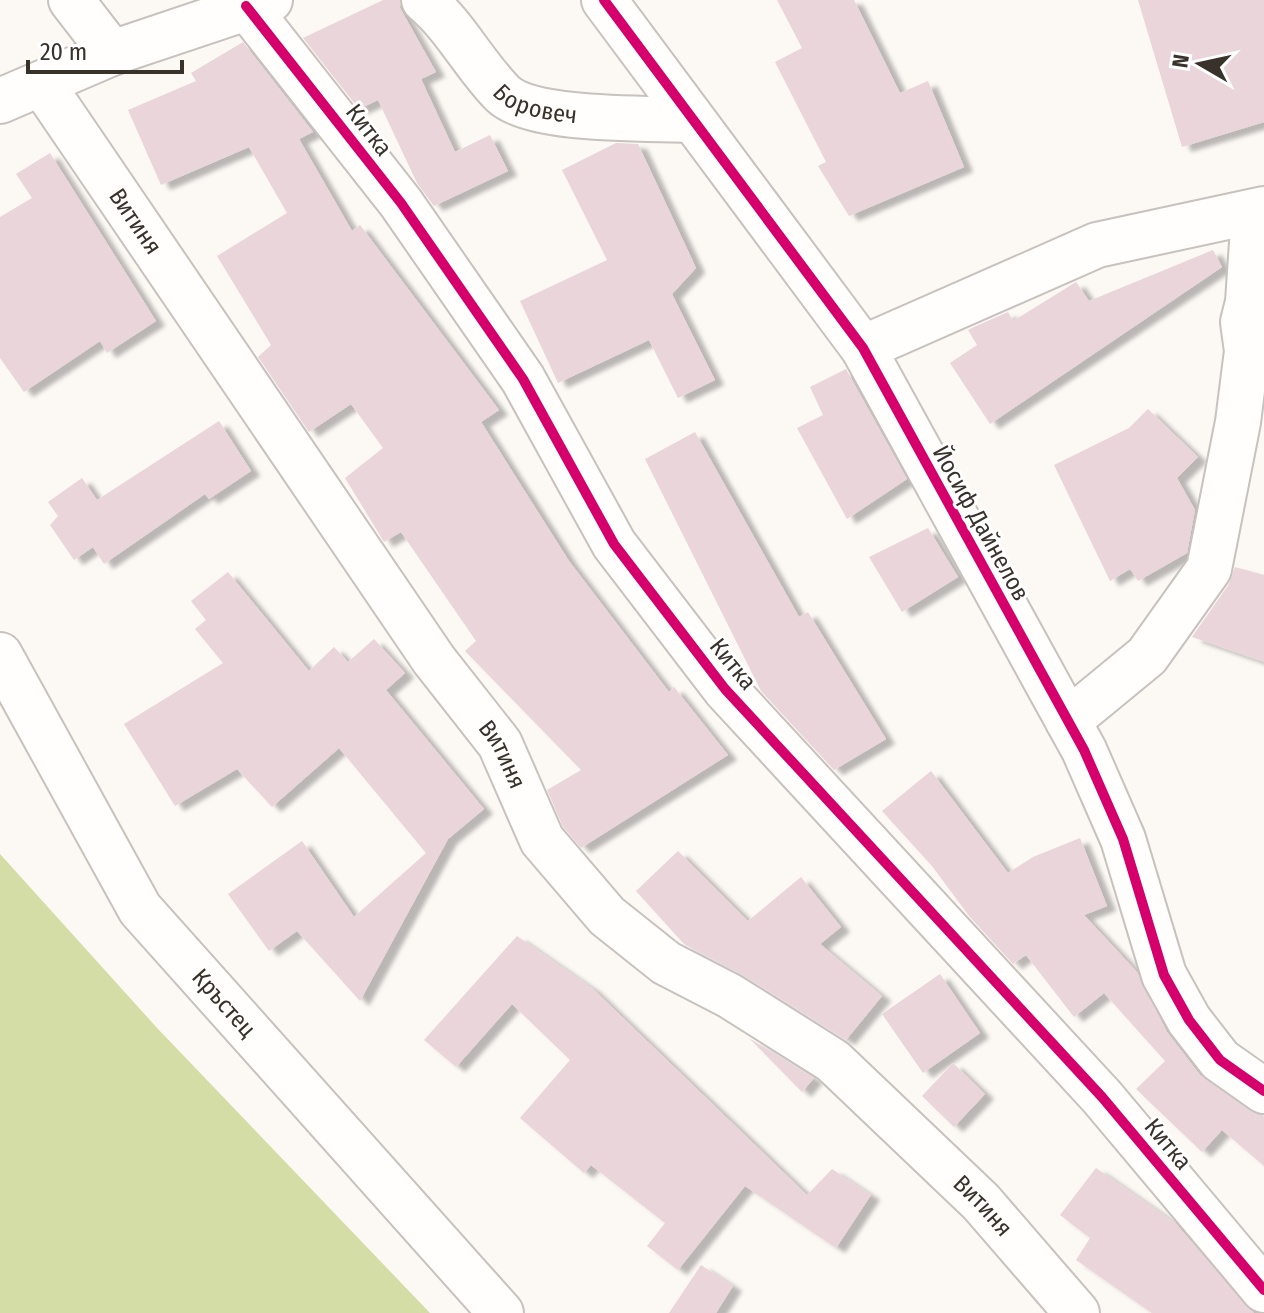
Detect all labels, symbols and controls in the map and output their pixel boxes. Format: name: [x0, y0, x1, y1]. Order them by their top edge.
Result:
scale bar: [28, 24, 182, 74]
north arrow: [1160, 24, 1240, 104]
text: 20 m: [40, 38, 87, 66]
text: N: [1166, 52, 1195, 70]
street label: Боровеч: [487, 78, 579, 129]
street label: Китка: [340, 98, 398, 162]
street label: Витиня: [103, 183, 168, 259]
street label: Йосиф Дайнелов: [927, 441, 1035, 605]
street label: Китка: [704, 633, 762, 695]
street label: Витиня: [473, 715, 532, 793]
street label: Кръстец: [186, 963, 262, 1043]
street label: Китка: [1139, 1113, 1197, 1175]
street label: Витиня: [948, 1169, 1018, 1242]

